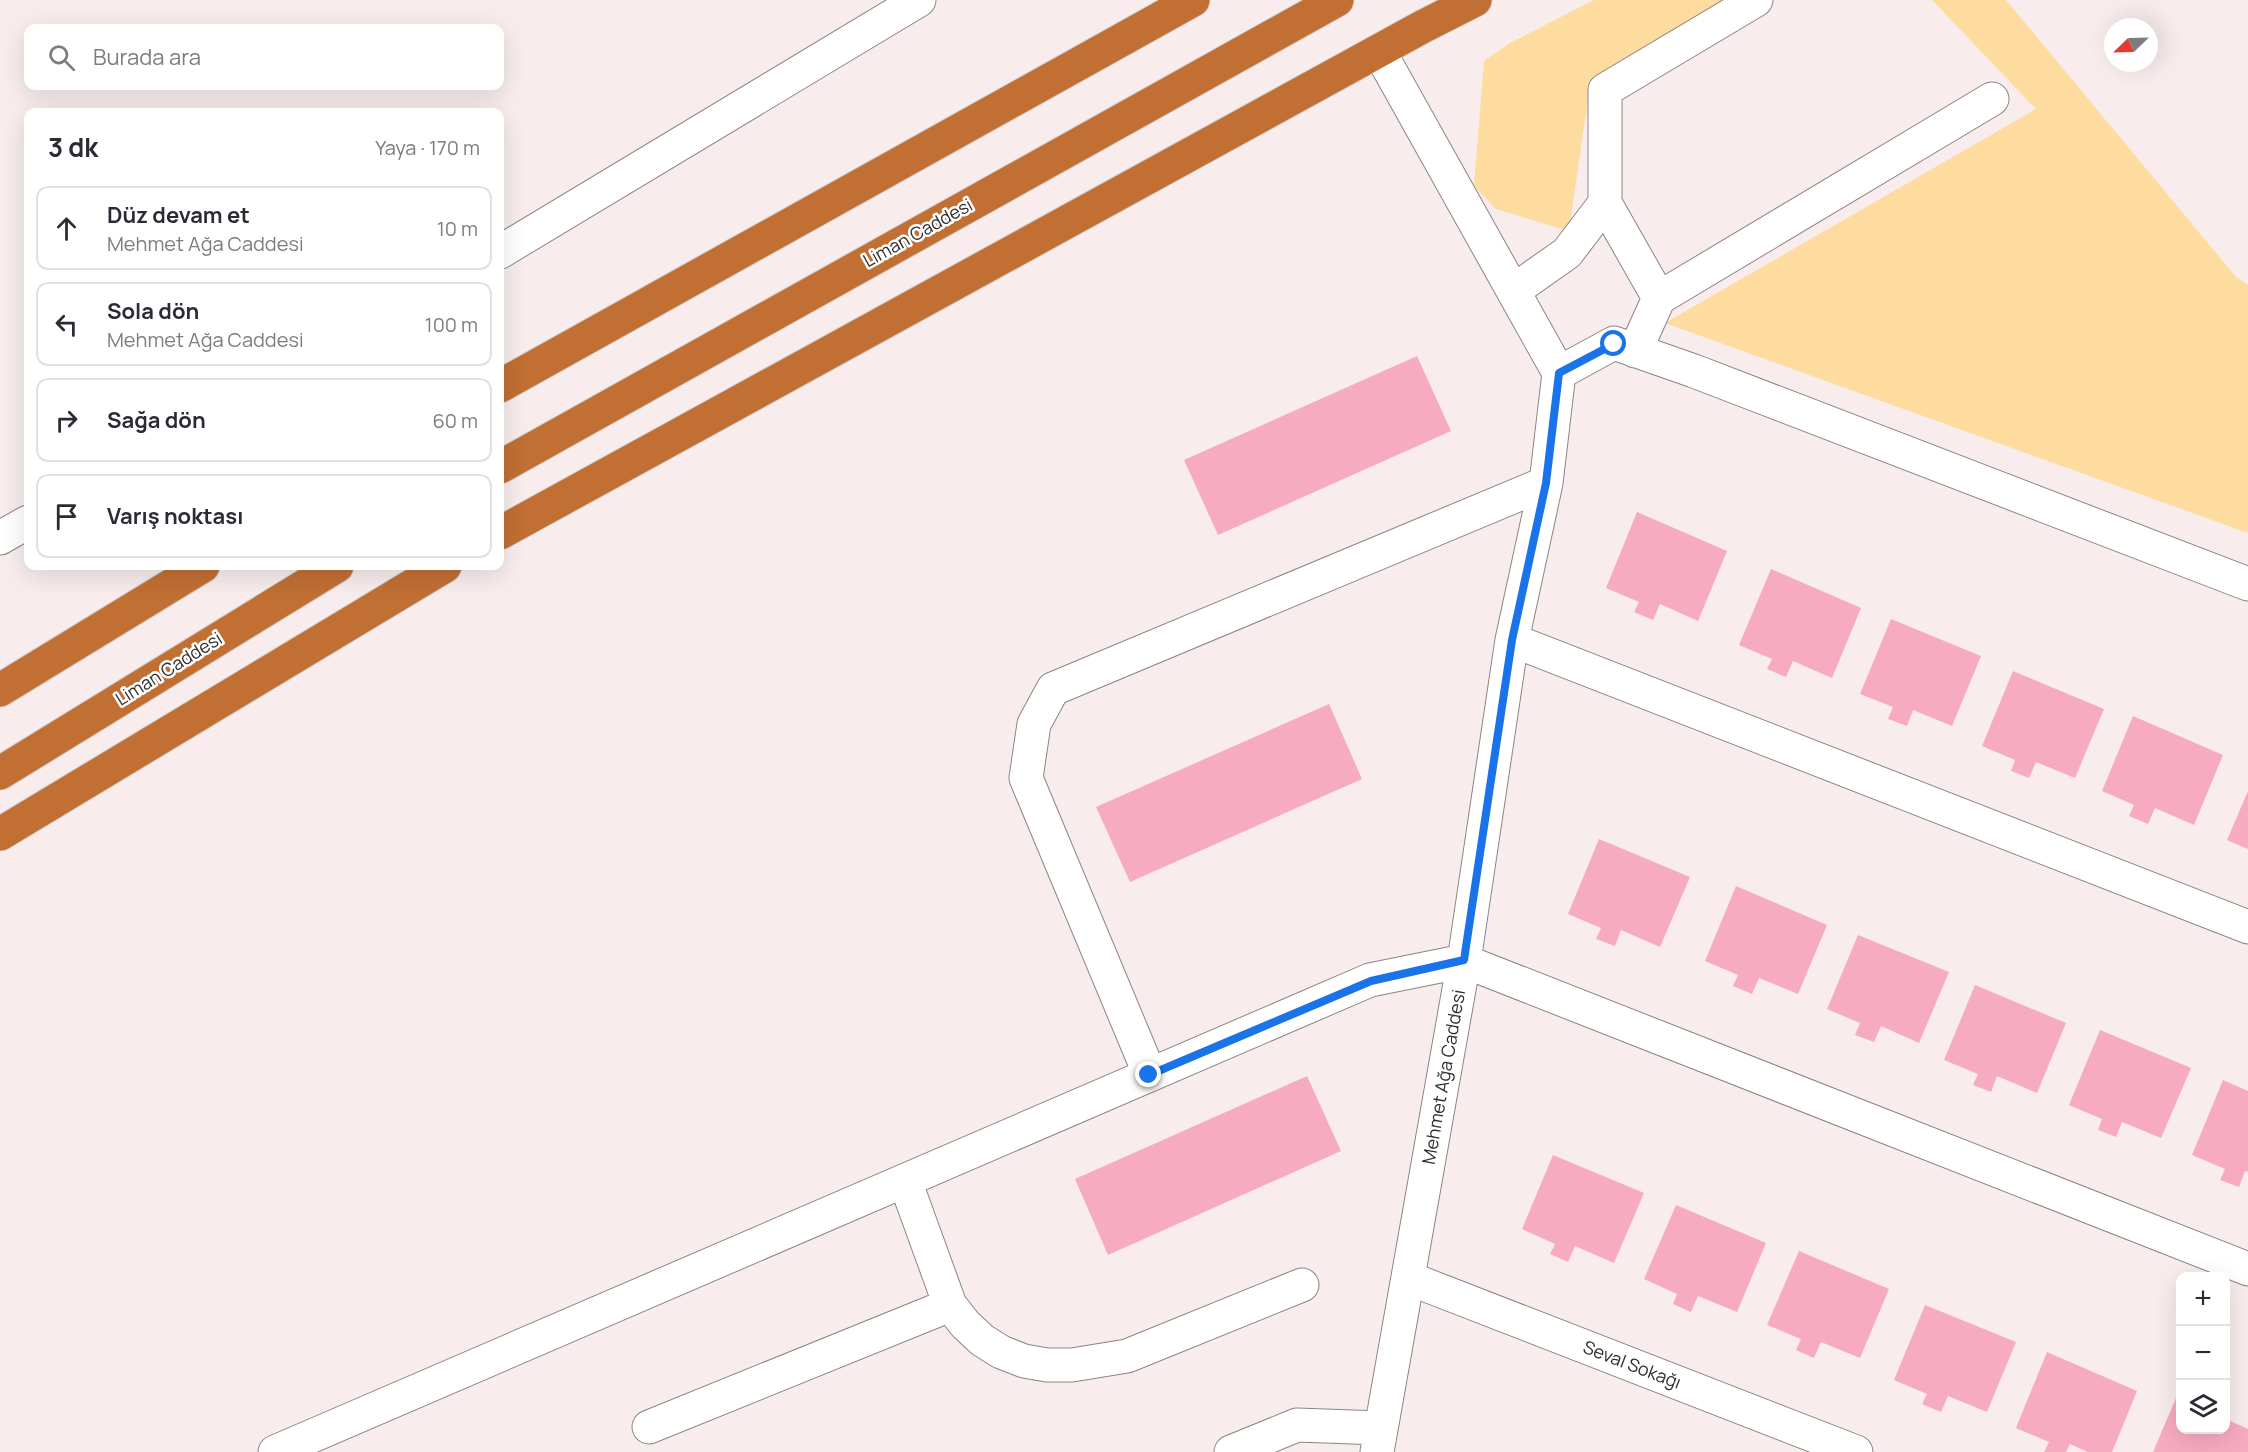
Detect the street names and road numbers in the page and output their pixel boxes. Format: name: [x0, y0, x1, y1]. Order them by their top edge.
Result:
street label: Liman Caddesi: [859, 192, 976, 272]
street label: Liman Caddesi: [111, 626, 226, 710]
street label: Mehmet Ağa Caddesi: [1416, 988, 1470, 1166]
street label: Seval Sokağı: [1580, 1334, 1685, 1394]

